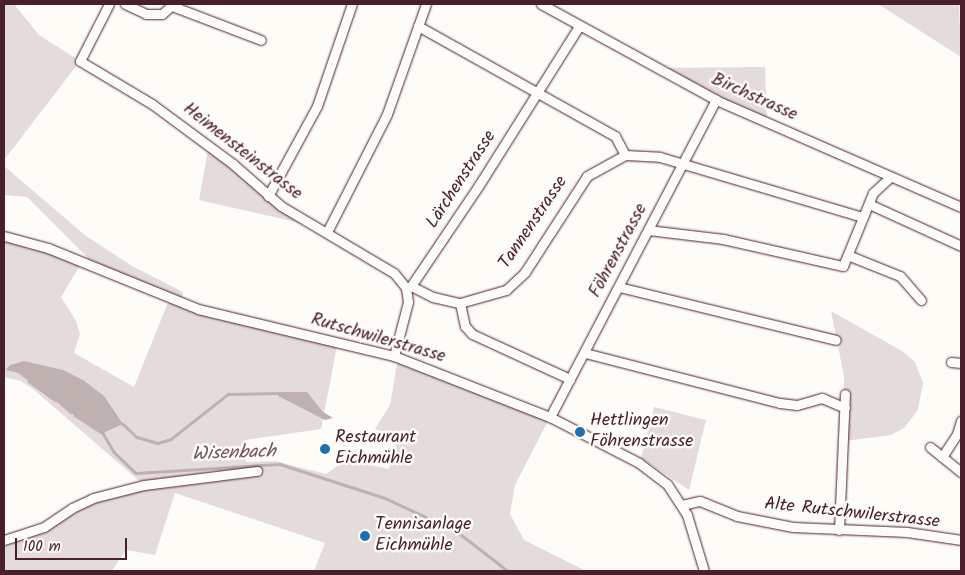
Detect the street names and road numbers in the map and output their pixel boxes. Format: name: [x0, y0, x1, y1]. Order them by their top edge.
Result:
street label: Birchstrasse: [708, 69, 800, 127]
street label: Heimensteinstrasse: [178, 99, 306, 205]
street label: Lärchenstrasse: [422, 127, 502, 233]
street label: Tannenstrasse: [495, 172, 573, 274]
street label: Föhrenstrasse: [585, 200, 653, 302]
street label: Rutschwilerstrasse: [308, 309, 448, 369]
street label: Alte Rutschwilerstrasse: [763, 494, 941, 534]

